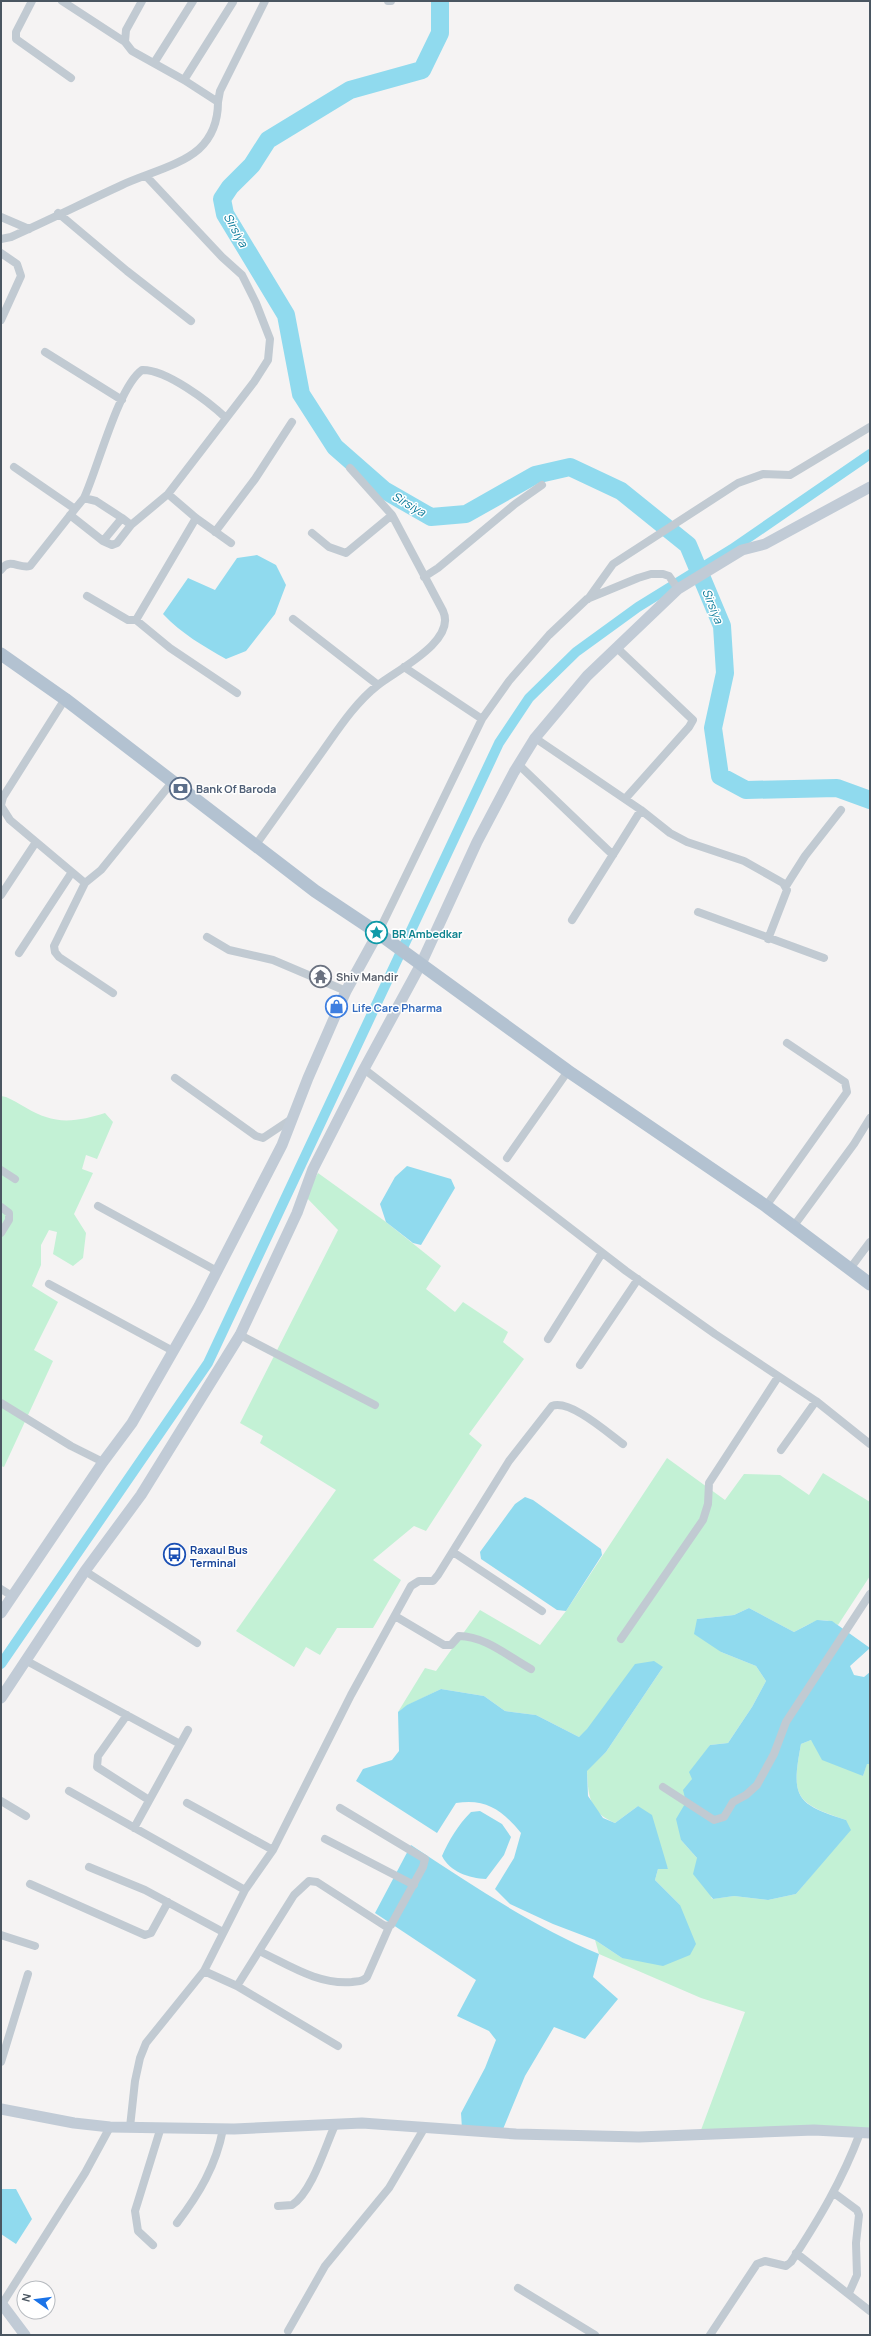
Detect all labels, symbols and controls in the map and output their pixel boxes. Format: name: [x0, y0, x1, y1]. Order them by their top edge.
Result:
water label: Sirsiya: [220, 210, 253, 251]
water label: Sirsiya: [389, 488, 430, 521]
water label: Sirsiya: [698, 586, 728, 627]
bank icon: Bank Of Baroda: [167, 775, 193, 801]
place label: Bank Of Baroda: [196, 781, 276, 796]
place icon: BR Ambedkar: [364, 920, 390, 946]
place label: BR Ambedkar: [392, 926, 463, 941]
temple icon: Shiv Mandir: [308, 963, 334, 989]
place label: Shiv Mandir: [336, 969, 399, 984]
shop icon: Life Care Pharma: [324, 994, 350, 1020]
place label: Life Care Pharma: [352, 1000, 442, 1015]
bus stop icon: Raxaul Bus Terminal: [161, 1542, 187, 1568]
place label: Raxaul Bus Terminal: [190, 1542, 248, 1570]
north arrow: [16, 2280, 56, 2320]
text: N: [18, 2292, 34, 2303]

